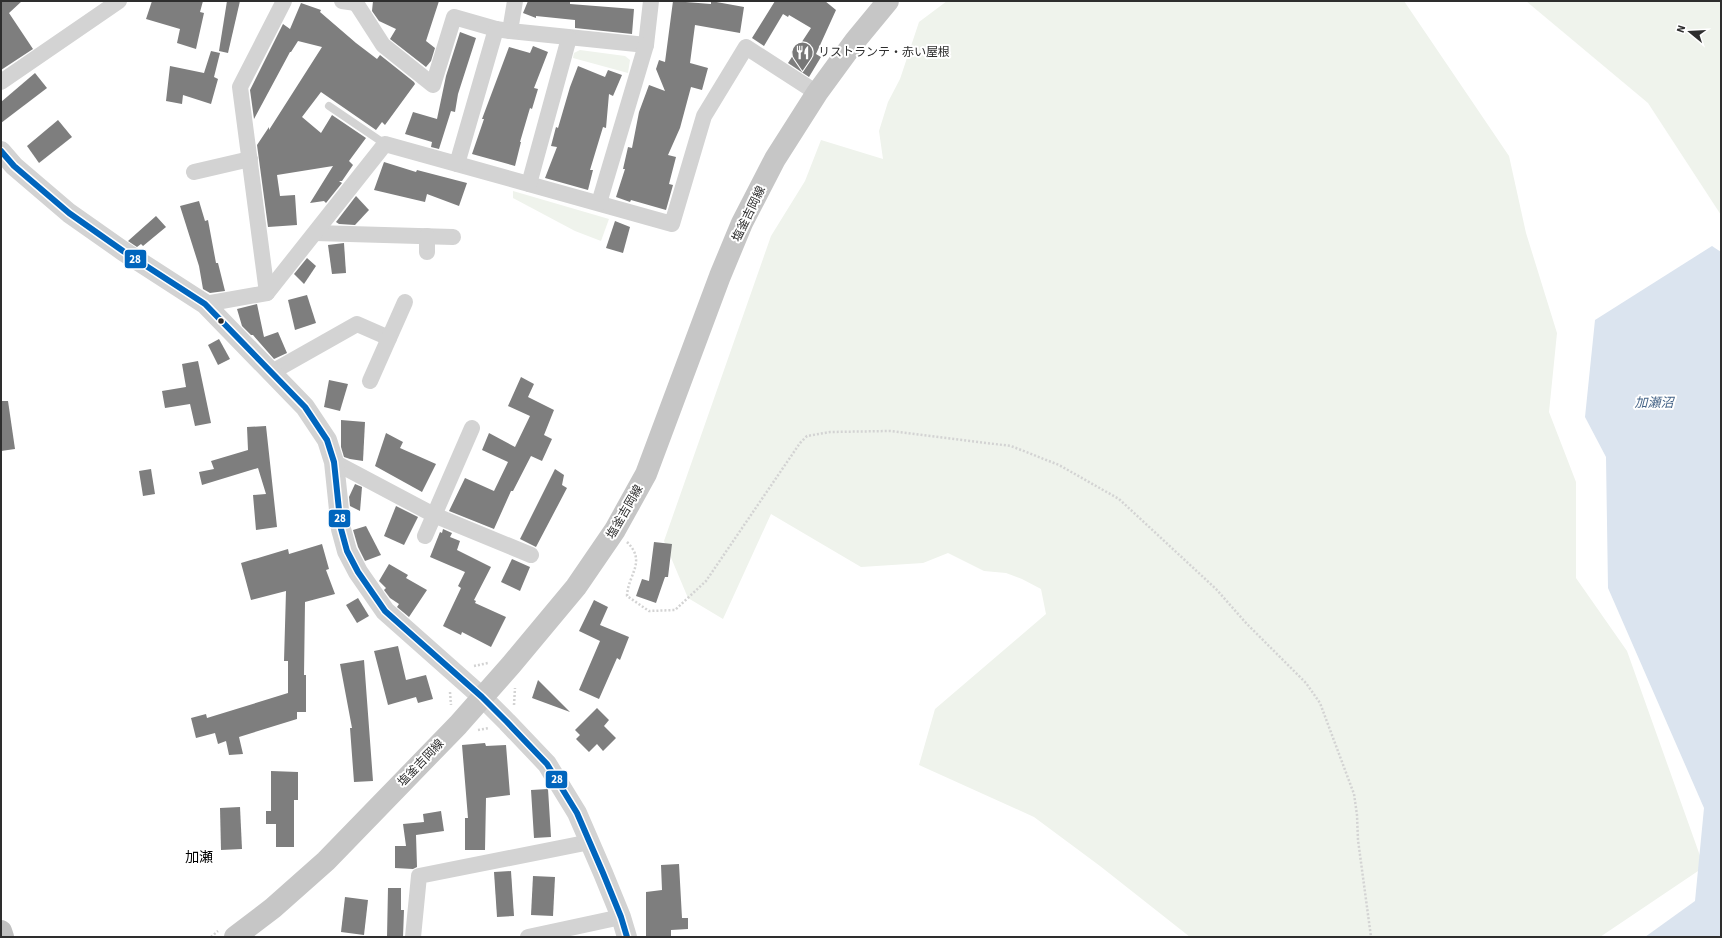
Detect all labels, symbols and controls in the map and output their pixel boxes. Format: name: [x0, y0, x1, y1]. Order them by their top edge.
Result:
north arrow: [1670, 12, 1710, 52]
text: N: [1673, 23, 1689, 35]
restaurant icon: リストランテ・赤い屋根: [790, 39, 816, 72]
place label: リストランテ・赤い屋根: [818, 44, 950, 61]
street label: 塩釜吉岡線: [728, 183, 770, 245]
line badge: 28: [124, 249, 147, 269]
text: 28: [129, 252, 141, 267]
unlabelled marker: [216, 316, 226, 326]
water label: 加瀬沼: [1634, 394, 1675, 412]
street label: 塩釜吉岡線: [603, 482, 647, 542]
line badge: 28: [328, 509, 351, 528]
text: 28: [334, 511, 346, 526]
street label: 塩釜吉岡線: [394, 736, 448, 790]
line badge: 28: [545, 770, 568, 789]
text: 28: [551, 772, 563, 787]
district label: 加瀬: [185, 848, 213, 868]

